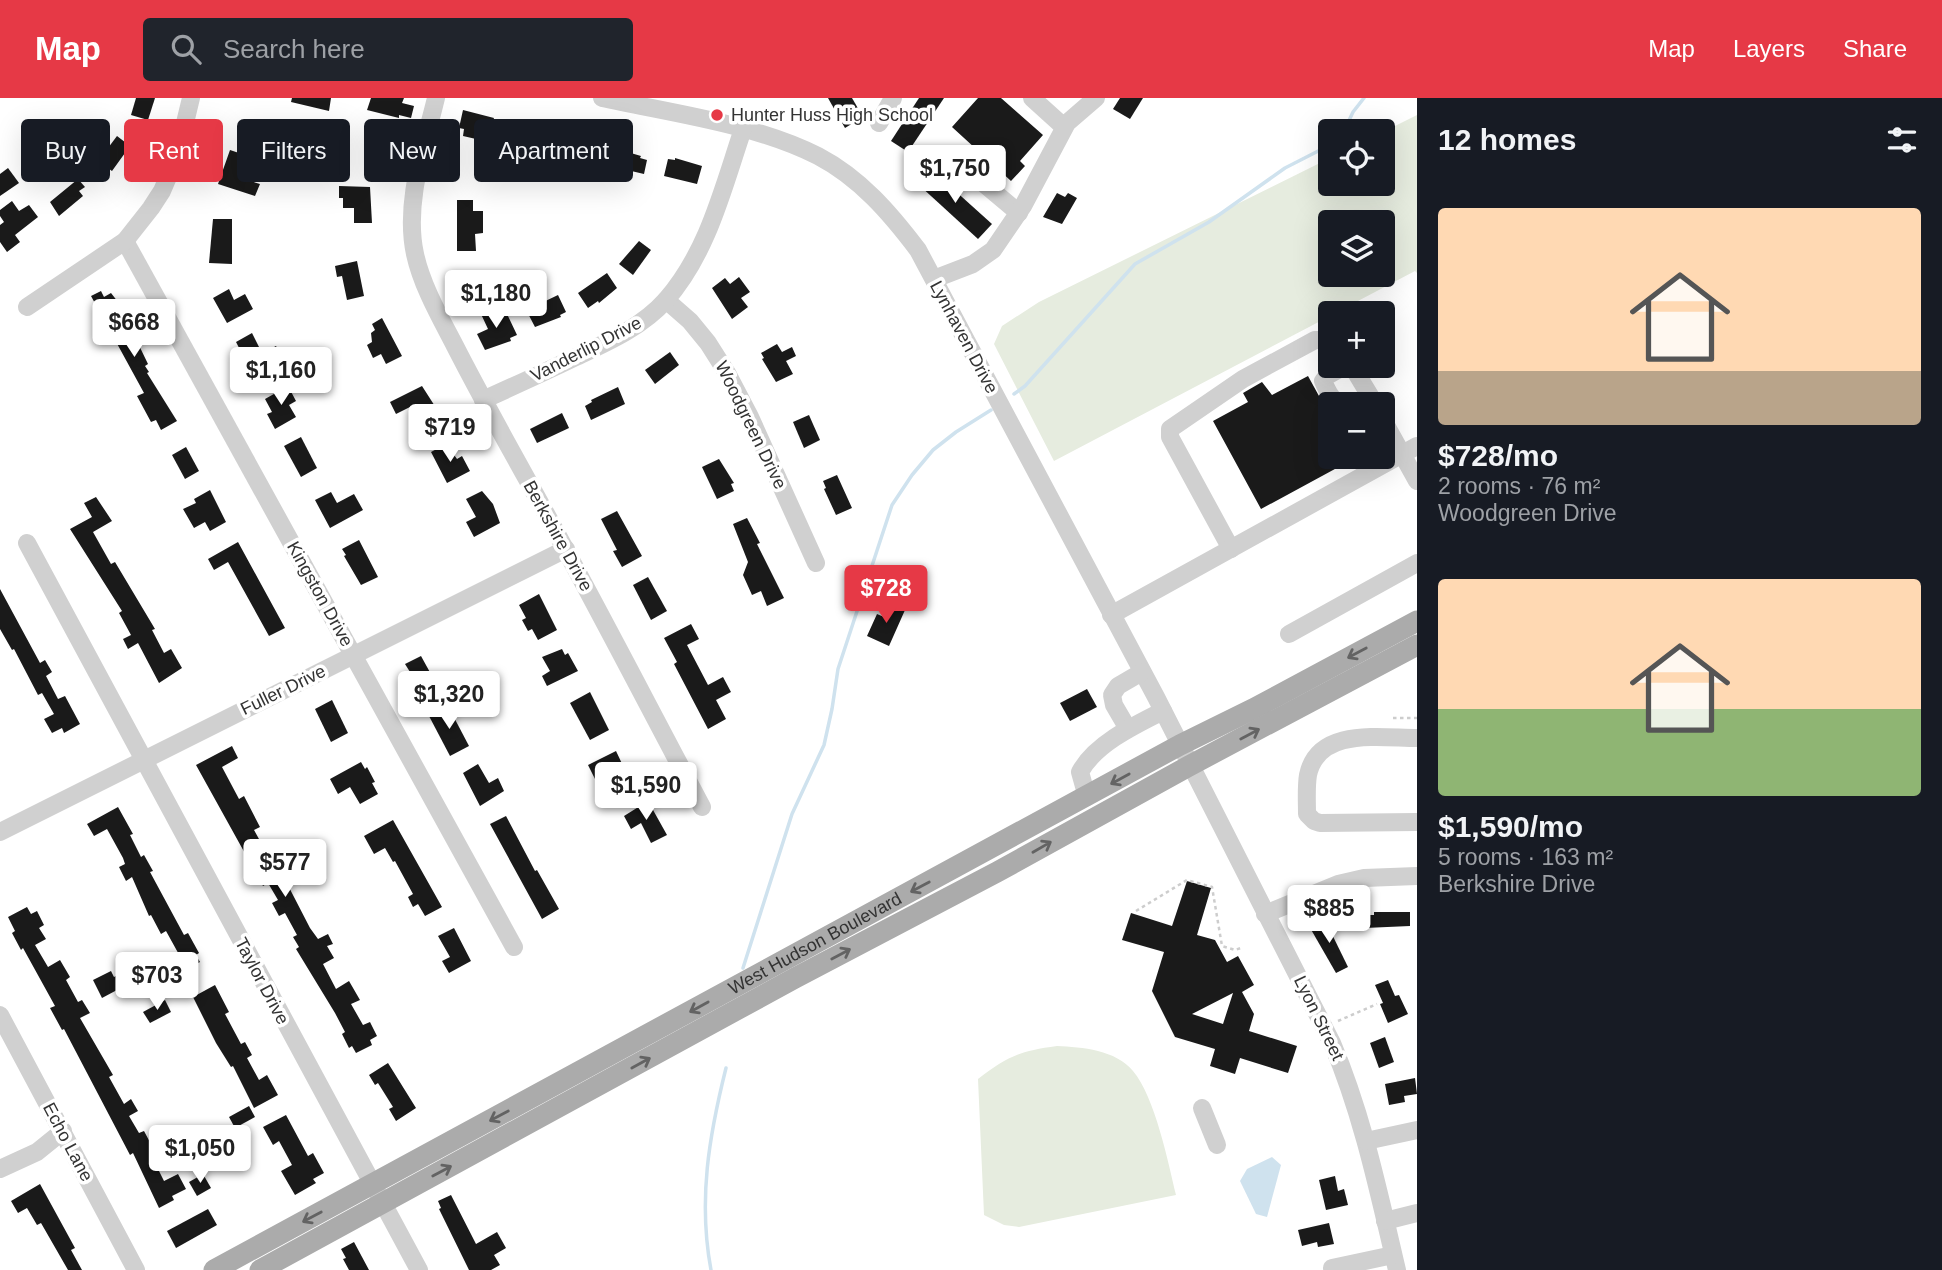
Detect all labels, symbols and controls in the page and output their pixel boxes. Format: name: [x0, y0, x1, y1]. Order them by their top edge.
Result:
search box: [143, 18, 633, 81]
text: Map: [35, 30, 101, 67]
icon: search: [167, 30, 205, 68]
text: Search here: [223, 34, 365, 64]
text: Map: [1648, 35, 1695, 62]
text: Layers: [1733, 35, 1805, 62]
text: Share: [1843, 35, 1907, 62]
place label: Hunter Huss High School: [731, 105, 933, 125]
marker: Hunter Huss High School: [709, 107, 725, 123]
chip: Buy: [21, 119, 110, 182]
chip: Rent: [124, 119, 223, 182]
chip: Filters: [237, 119, 350, 182]
chip: New: [364, 119, 460, 182]
chip: Apartment: [474, 119, 633, 182]
map controls: [1318, 119, 1395, 469]
button: locate: [1318, 119, 1395, 196]
icon: filters: [1883, 121, 1921, 159]
text: 12 homes: [1438, 123, 1576, 156]
pin: $1,750: [898, 146, 1012, 205]
text: $1,750: [920, 155, 990, 181]
button: layers: [1318, 210, 1395, 287]
icon: home: [1617, 254, 1743, 380]
pin: $1,180: [439, 271, 553, 330]
street label: Lynhaven Drive: [926, 277, 1002, 397]
text: $1,180: [461, 280, 531, 306]
pin: $668: [93, 300, 175, 359]
button: +: [1318, 301, 1395, 378]
text: $668: [108, 309, 160, 335]
street label: Vanderlip Drive: [527, 312, 645, 386]
pin: $1,160: [224, 348, 338, 407]
text: $1,160: [246, 357, 316, 383]
street label: Woodgreen Drive: [711, 358, 791, 492]
button: −: [1318, 392, 1395, 469]
pin: $719: [409, 404, 491, 464]
text: $719: [424, 414, 476, 440]
text: $728/mo: [1438, 439, 1558, 472]
text: 2 rooms · 76 m²: [1438, 473, 1600, 499]
street label: Berkshire Drive: [519, 477, 597, 595]
text: Woodgreen Drive: [1438, 500, 1617, 526]
street label: Kingston Drive: [283, 538, 357, 650]
pin: $728: [845, 566, 927, 625]
text: $728: [860, 575, 912, 601]
icon: home: [1617, 625, 1743, 751]
one-way arrow: [1347, 647, 1368, 661]
street label: Fuller Drive: [237, 661, 329, 719]
pin: $1,320: [392, 672, 506, 731]
text: $1,320: [414, 681, 484, 707]
one-way arrow: [1239, 726, 1259, 740]
pin: $1,590: [589, 762, 703, 822]
text: $1,590: [611, 772, 681, 798]
one-way arrow: [1111, 772, 1131, 786]
text: $1,590/mo: [1438, 810, 1583, 843]
one-way arrow: [1031, 839, 1051, 853]
pin: $577: [244, 840, 326, 899]
text: 5 rooms · 163 m²: [1438, 844, 1613, 870]
text: $577: [259, 849, 311, 875]
text: Berkshire Drive: [1438, 871, 1595, 897]
one-way arrow: [910, 881, 931, 894]
pin: $885: [1288, 886, 1370, 945]
street label: West Hudson Boulevard: [725, 888, 905, 998]
text: $885: [1303, 895, 1355, 921]
street label: Taylor Drive: [231, 934, 293, 1028]
one-way arrow: [830, 946, 851, 960]
pin: $703: [116, 953, 198, 1012]
text: $703: [131, 962, 183, 988]
street label: Lyon Street: [1290, 973, 1348, 1063]
one-way arrow: [689, 1000, 709, 1014]
one-way arrow: [631, 1056, 651, 1070]
street label: Echo Lane: [39, 1099, 97, 1185]
one-way arrow: [489, 1110, 510, 1123]
pin: $1,050: [143, 1126, 257, 1185]
text: $1,050: [165, 1135, 235, 1161]
one-way arrow: [431, 1164, 451, 1178]
one-way arrow: [302, 1211, 322, 1225]

